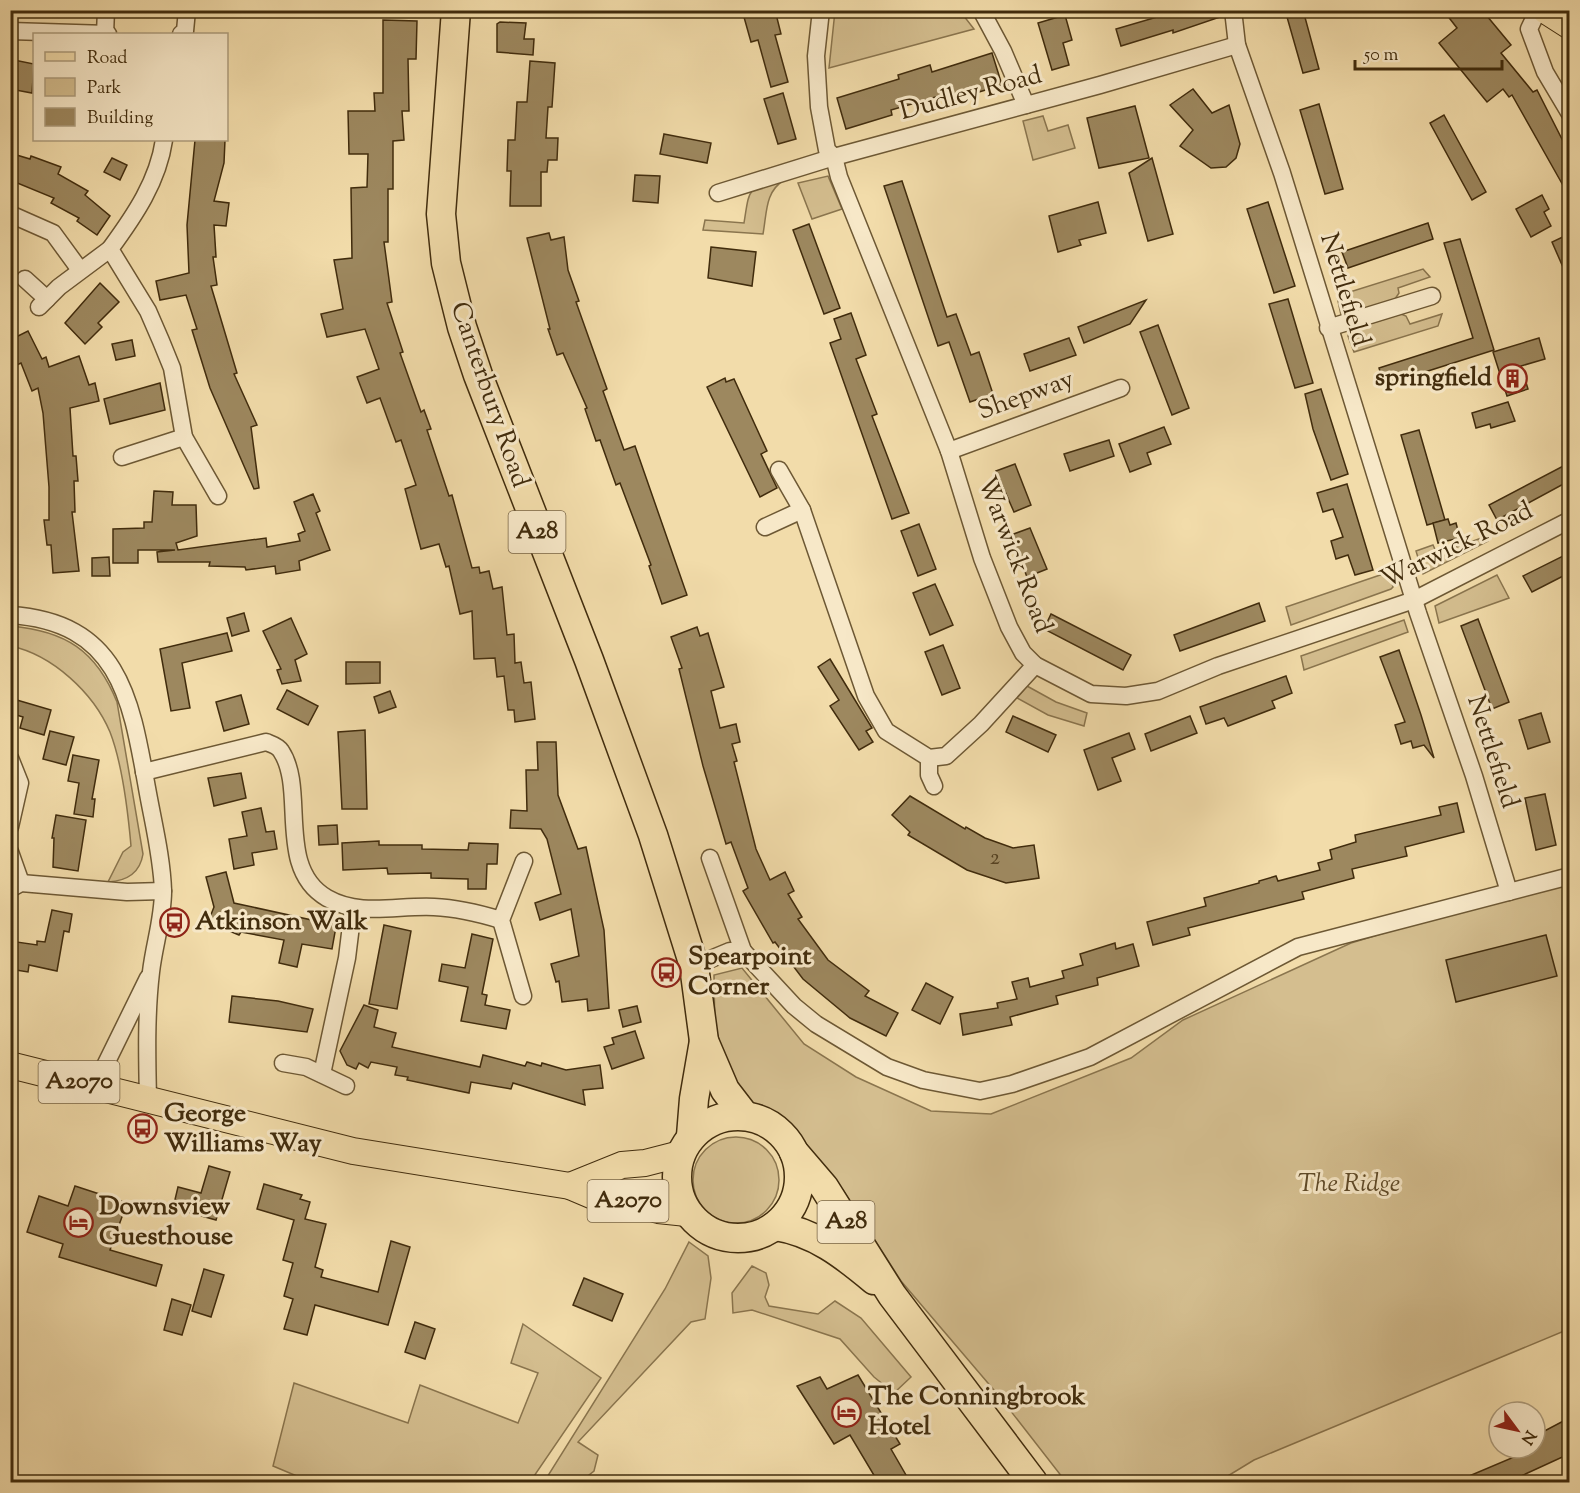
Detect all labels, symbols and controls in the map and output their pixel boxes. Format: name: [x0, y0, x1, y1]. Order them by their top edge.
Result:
legend: [33, 33, 228, 141]
scale bar: [1355, 33, 1502, 71]
text: 50 m: [1363, 43, 1399, 69]
text: Road: [87, 46, 127, 72]
street label: Dudley Road: [896, 57, 1047, 131]
text: Park: [87, 76, 122, 102]
text: Building: [87, 106, 153, 132]
street label: Nettlefield: [1309, 229, 1379, 352]
street label: Canterbury Road: [440, 297, 538, 493]
place label: springfield: [1375, 360, 1492, 397]
street label: Shepway: [973, 361, 1079, 430]
building icon: springfield: [1497, 362, 1529, 394]
street label: Warwick Road: [967, 471, 1061, 639]
street label: Warwick Road: [1375, 493, 1540, 599]
road number: A28: [508, 511, 566, 553]
street label: Nettlefield: [1456, 691, 1528, 814]
house number: 2: [990, 843, 1000, 875]
place label: Atkinson Walk: [195, 904, 369, 941]
bus stop icon: Atkinson Walk: [158, 906, 190, 938]
place label: Spearpoint Corner: [688, 939, 812, 1006]
bus stop icon: Spearpoint Corner: [651, 956, 683, 988]
road number: A2070: [38, 1061, 119, 1103]
place label: George Williams Way: [164, 1096, 322, 1163]
bus stop icon: George Williams Way: [127, 1113, 159, 1145]
park label: The Ridge: [1298, 1166, 1400, 1203]
road number: A2070: [588, 1180, 668, 1222]
place label: Downsview Guesthouse: [99, 1189, 233, 1256]
road number: A28: [818, 1201, 874, 1243]
hotel icon: Downsview Guesthouse: [62, 1206, 94, 1238]
place label: The Conningbrook Hotel: [868, 1379, 1086, 1446]
hotel icon: The Conningbrook Hotel: [831, 1396, 863, 1428]
north arrow: [1487, 1400, 1547, 1460]
text: N: [1514, 1425, 1541, 1449]

